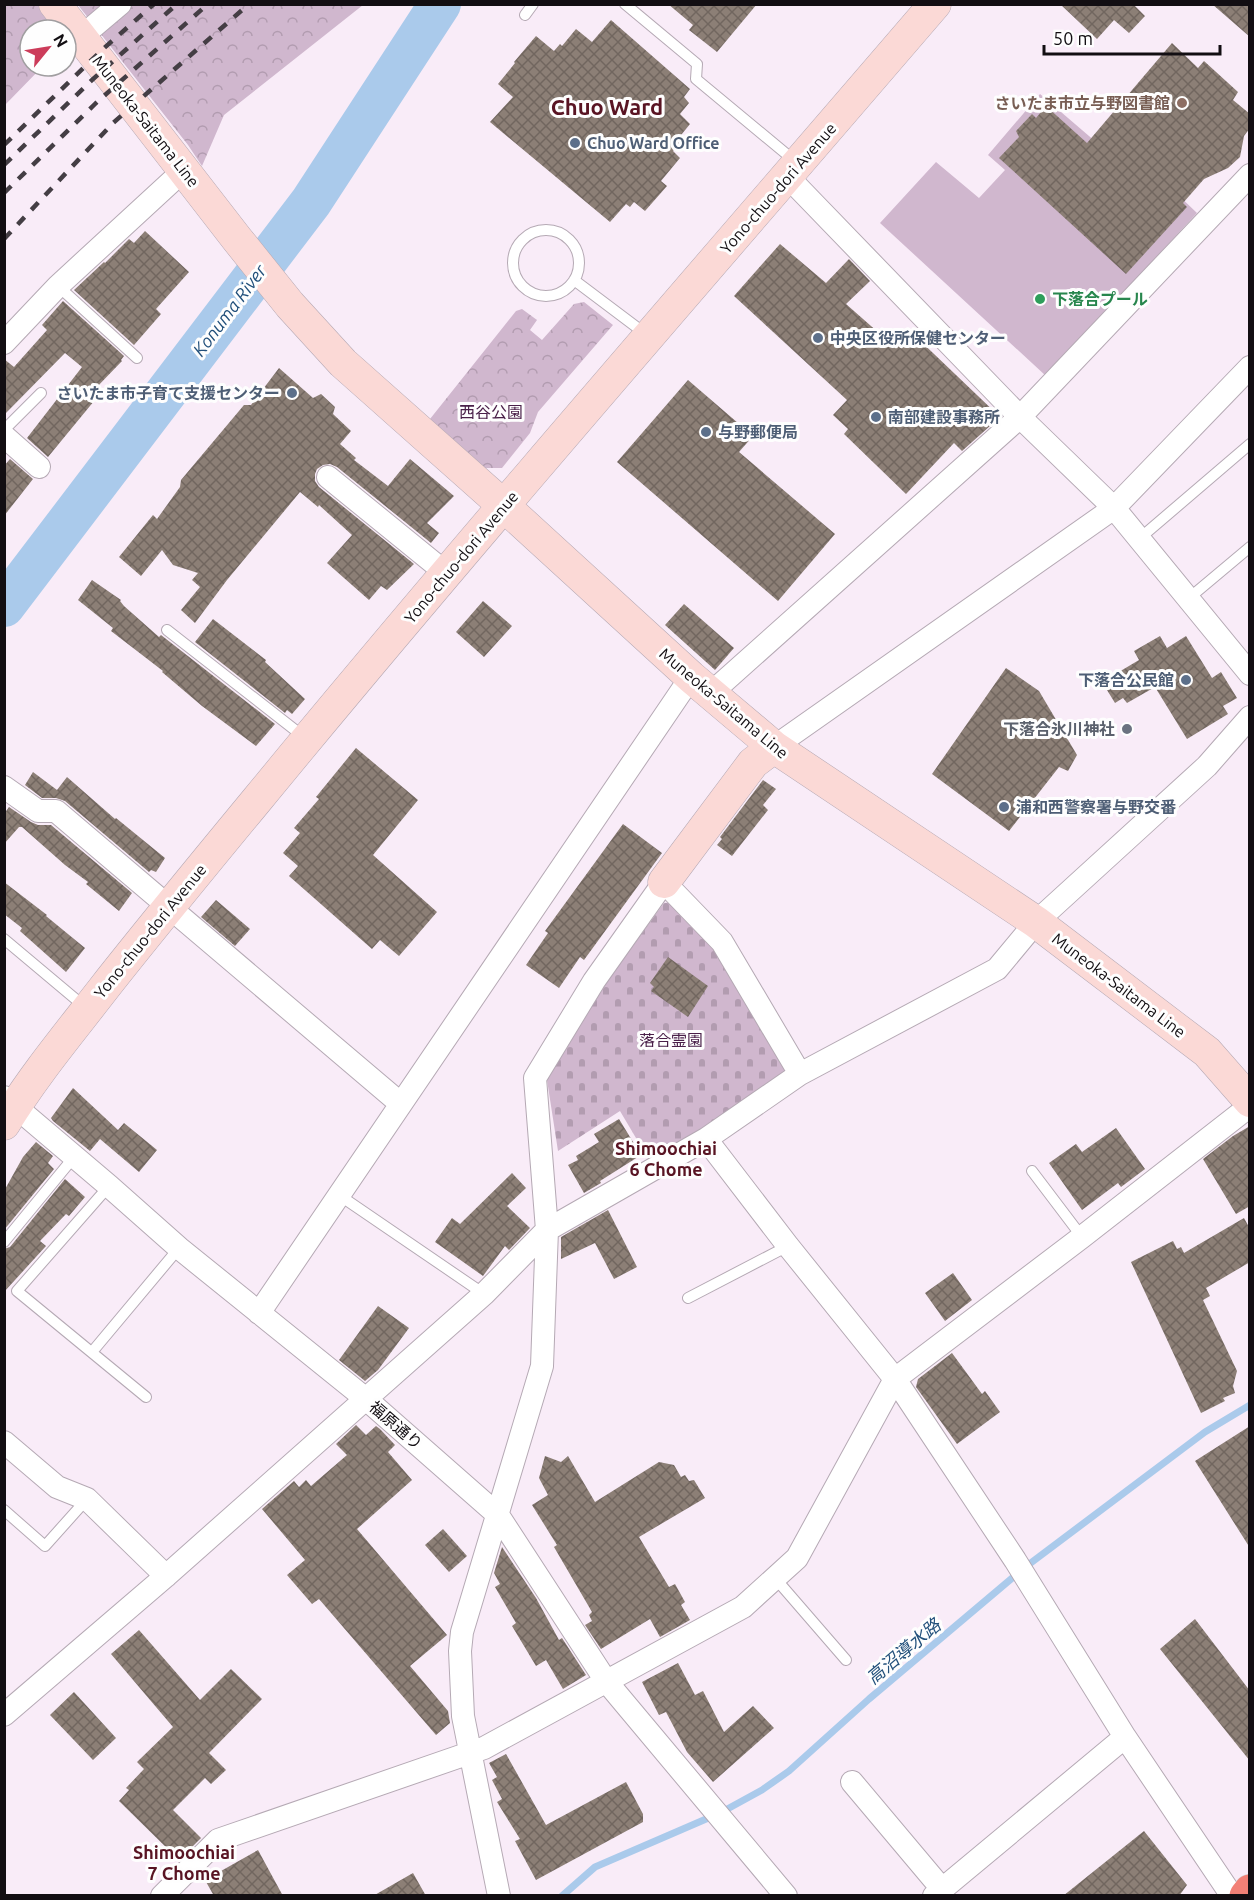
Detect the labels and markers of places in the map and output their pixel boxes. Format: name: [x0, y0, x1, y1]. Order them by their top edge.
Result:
place label: さいたま市立与野図書館: [994, 94, 1170, 112]
marker: さいたま市立与野図書館: [1175, 96, 1189, 110]
place label: Chuo Ward Office: [587, 134, 719, 152]
marker: Chuo Ward Office: [568, 136, 582, 150]
place label: 下落合プール: [1052, 290, 1148, 308]
marker: 下落合プール: [1033, 292, 1047, 306]
place label: 中央区役所保健センター: [830, 329, 1006, 347]
marker: 中央区役所保健センター: [811, 331, 825, 345]
place label: さいたま市子育て支援センター: [56, 384, 280, 402]
marker: さいたま市子育て支援センター: [285, 386, 299, 400]
place label: 南部建設事務所: [888, 408, 1000, 426]
marker: 南部建設事務所: [869, 410, 883, 424]
place label: 与野郵便局: [718, 423, 798, 441]
marker: 与野郵便局: [699, 425, 713, 439]
place label: 下落合公民館: [1078, 671, 1174, 689]
marker: 下落合公民館: [1179, 673, 1193, 687]
place label: 下落合氷川神社: [1003, 720, 1115, 738]
marker: 下落合氷川神社: [1120, 722, 1134, 736]
place label: 浦和西警察署与野交番: [1016, 798, 1176, 816]
marker: 浦和西警察署与野交番: [997, 800, 1011, 814]

